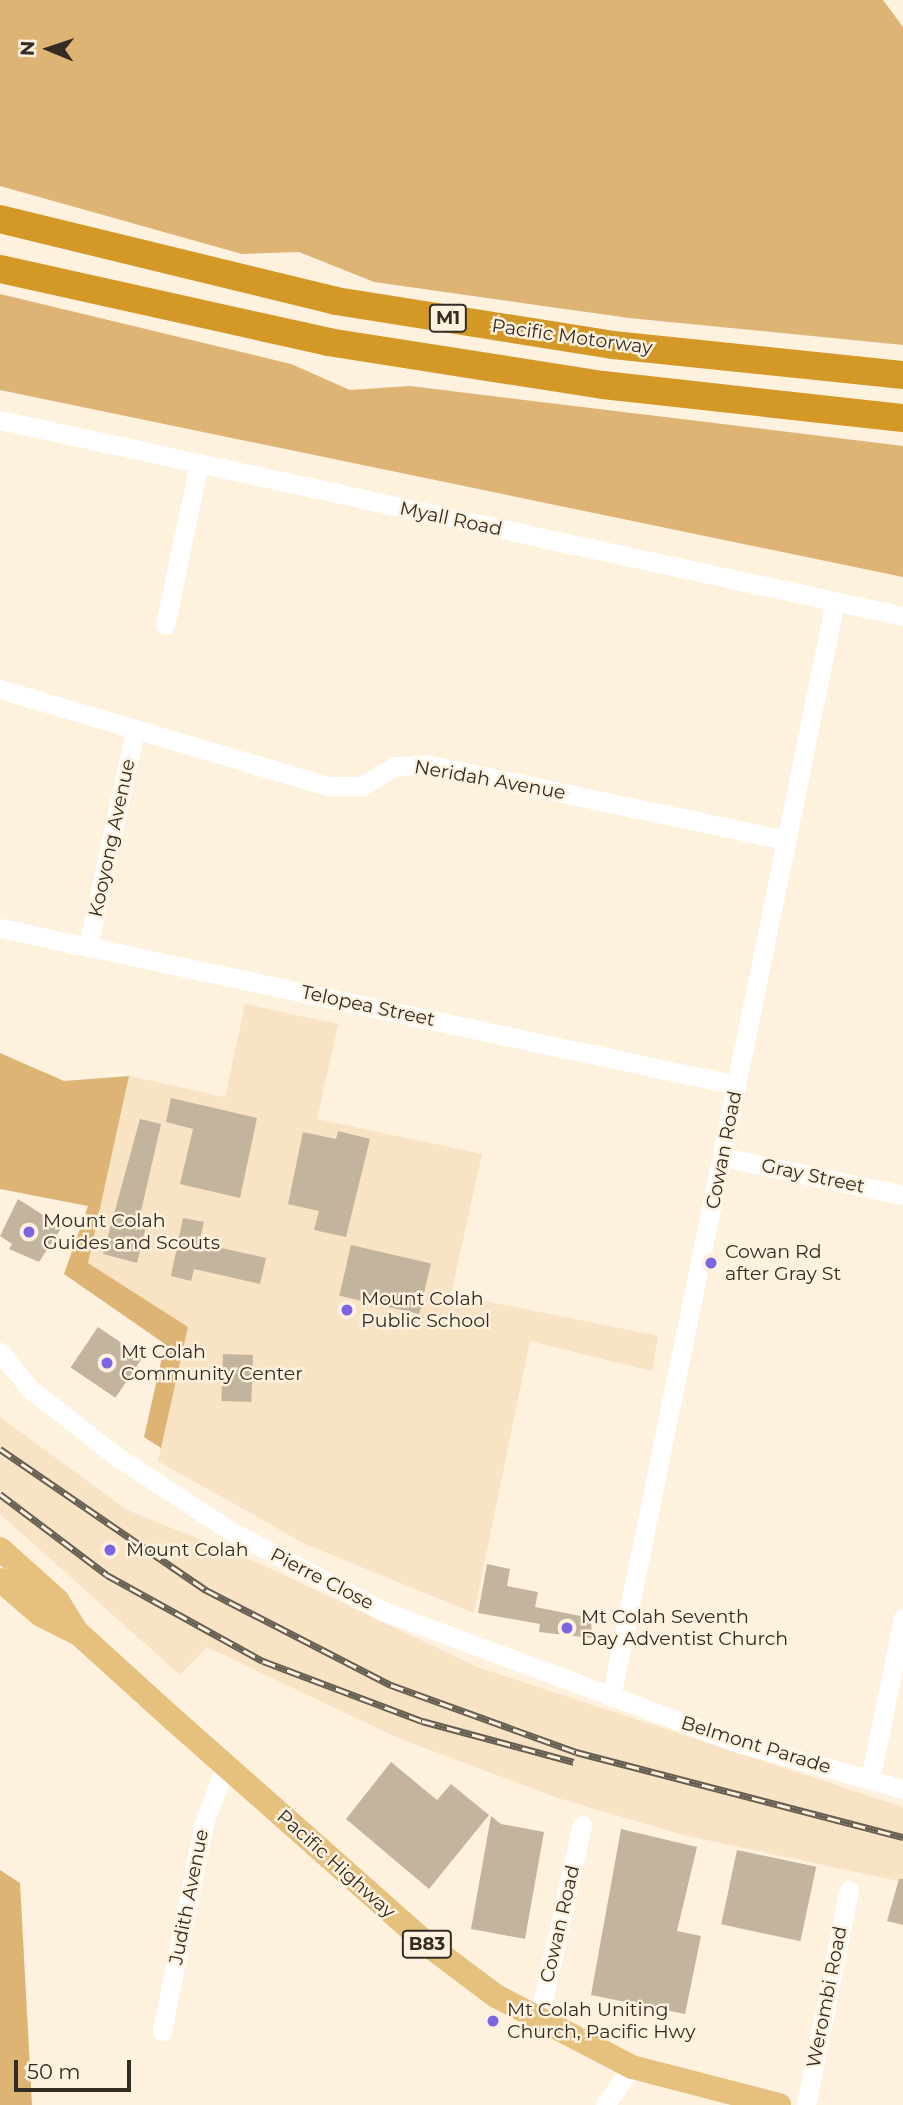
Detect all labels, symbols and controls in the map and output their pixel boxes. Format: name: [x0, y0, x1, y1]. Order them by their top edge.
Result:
north arrow: [14, 14, 84, 84]
text: N: [16, 40, 39, 56]
road number: M1: [429, 304, 467, 332]
street label: Pacific Motorway: [490, 314, 654, 360]
street label: Myall Road: [398, 497, 504, 541]
street label: Neridah Avenue: [413, 755, 567, 805]
street label: Kooyong Avenue: [84, 757, 140, 919]
street label: Telopea Street: [299, 981, 437, 1031]
street label: Cowan Road: [701, 1089, 747, 1211]
street label: Gray Street: [759, 1154, 867, 1198]
place label: Mount Colah Guides and Scouts: [43, 1210, 220, 1254]
marker: Mount Colah Guides and Scouts: [21, 1224, 37, 1240]
place label: Cowan Rd after Gray St: [725, 1241, 841, 1285]
marker: Cowan Rd after Gray St: [703, 1255, 719, 1271]
place label: Mount Colah Public School: [361, 1288, 490, 1332]
marker: Mount Colah Public School: [339, 1302, 355, 1318]
place label: Mt Colah Community Center: [121, 1341, 303, 1385]
marker: Mt Colah Community Center: [99, 1355, 115, 1371]
place label: Mount Colah: [126, 1539, 248, 1561]
marker: Mount Colah: [100, 1540, 120, 1560]
street label: Pierre Close: [267, 1543, 377, 1615]
place label: Mt Colah Seventh Day Adventist Church: [581, 1606, 788, 1650]
marker: Mt Colah Seventh Day Adventist Church: [559, 1620, 575, 1636]
street label: Belmont Parade: [678, 1711, 834, 1779]
street label: Pacific Highway: [272, 1805, 400, 1923]
street label: Judith Avenue: [165, 1827, 213, 1967]
street label: Cowan Road: [535, 1863, 585, 1985]
street label: Werombi Road: [802, 1924, 852, 2070]
road number: B83: [401, 1930, 453, 1958]
place label: Mt Colah Uniting Church, Pacific Hwy: [507, 1999, 696, 2043]
marker: Mt Colah Uniting Church, Pacific Hwy: [485, 2013, 501, 2029]
scale bar: [18, 2046, 135, 2090]
text: 50 m: [27, 2059, 81, 2084]

